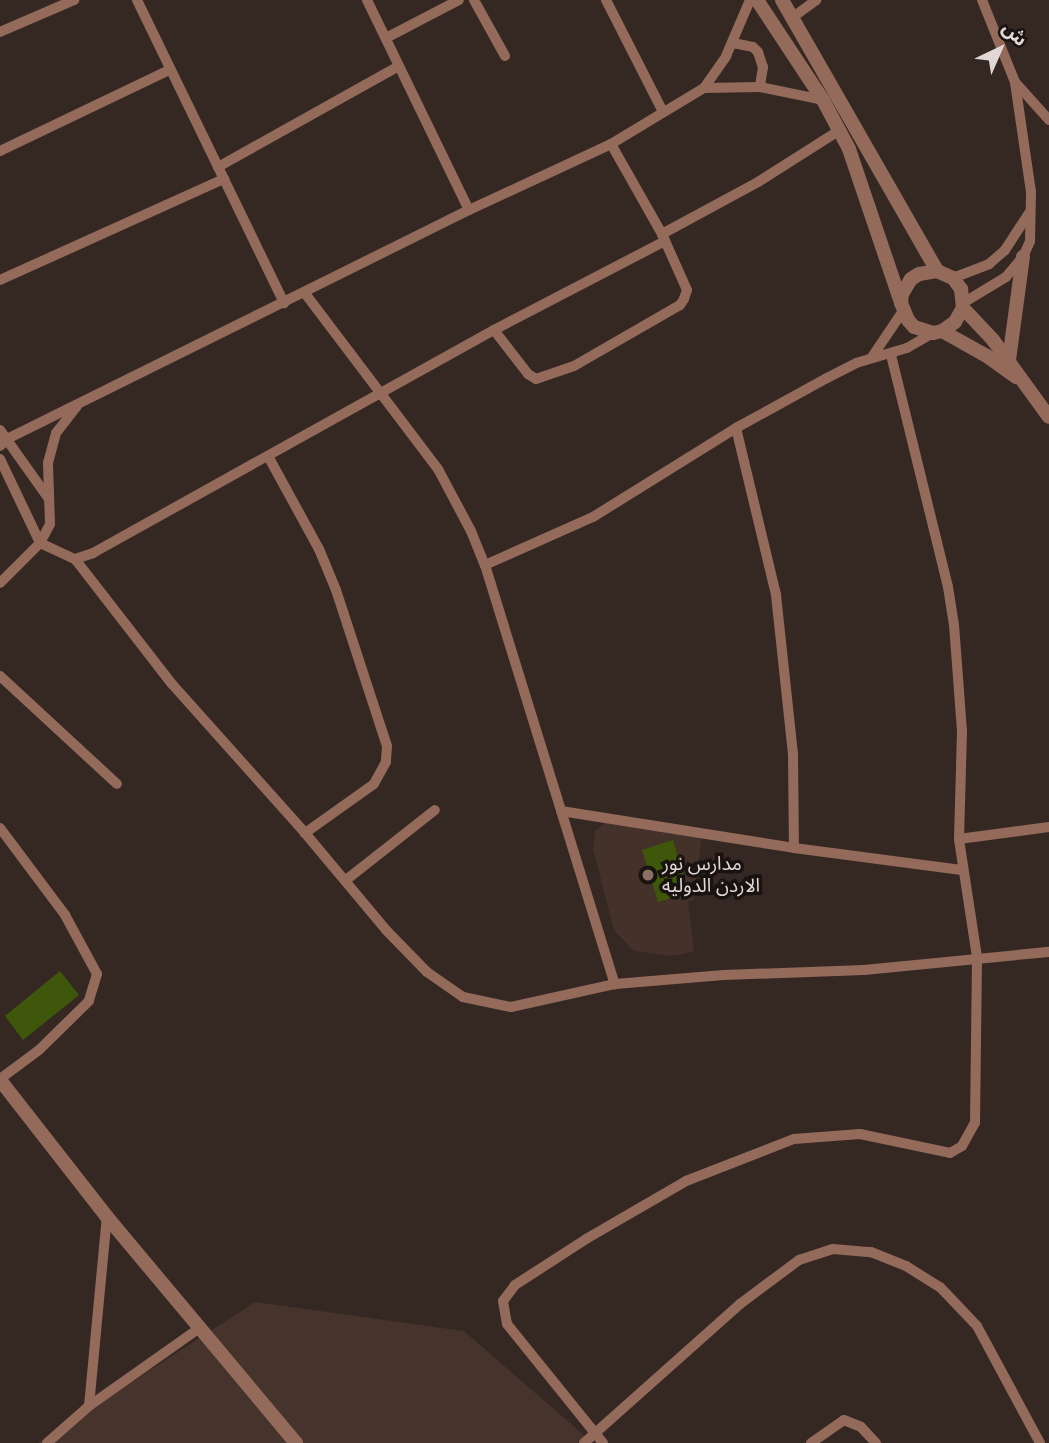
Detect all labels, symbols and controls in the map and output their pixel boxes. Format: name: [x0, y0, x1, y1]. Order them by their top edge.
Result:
north arrow: [965, 14, 1035, 84]
text: ش: [998, 16, 1032, 51]
place label: مدارس نور الاردن الدوليه: [662, 853, 760, 897]
marker: مدارس نور الاردن الدوليه: [640, 867, 656, 883]

